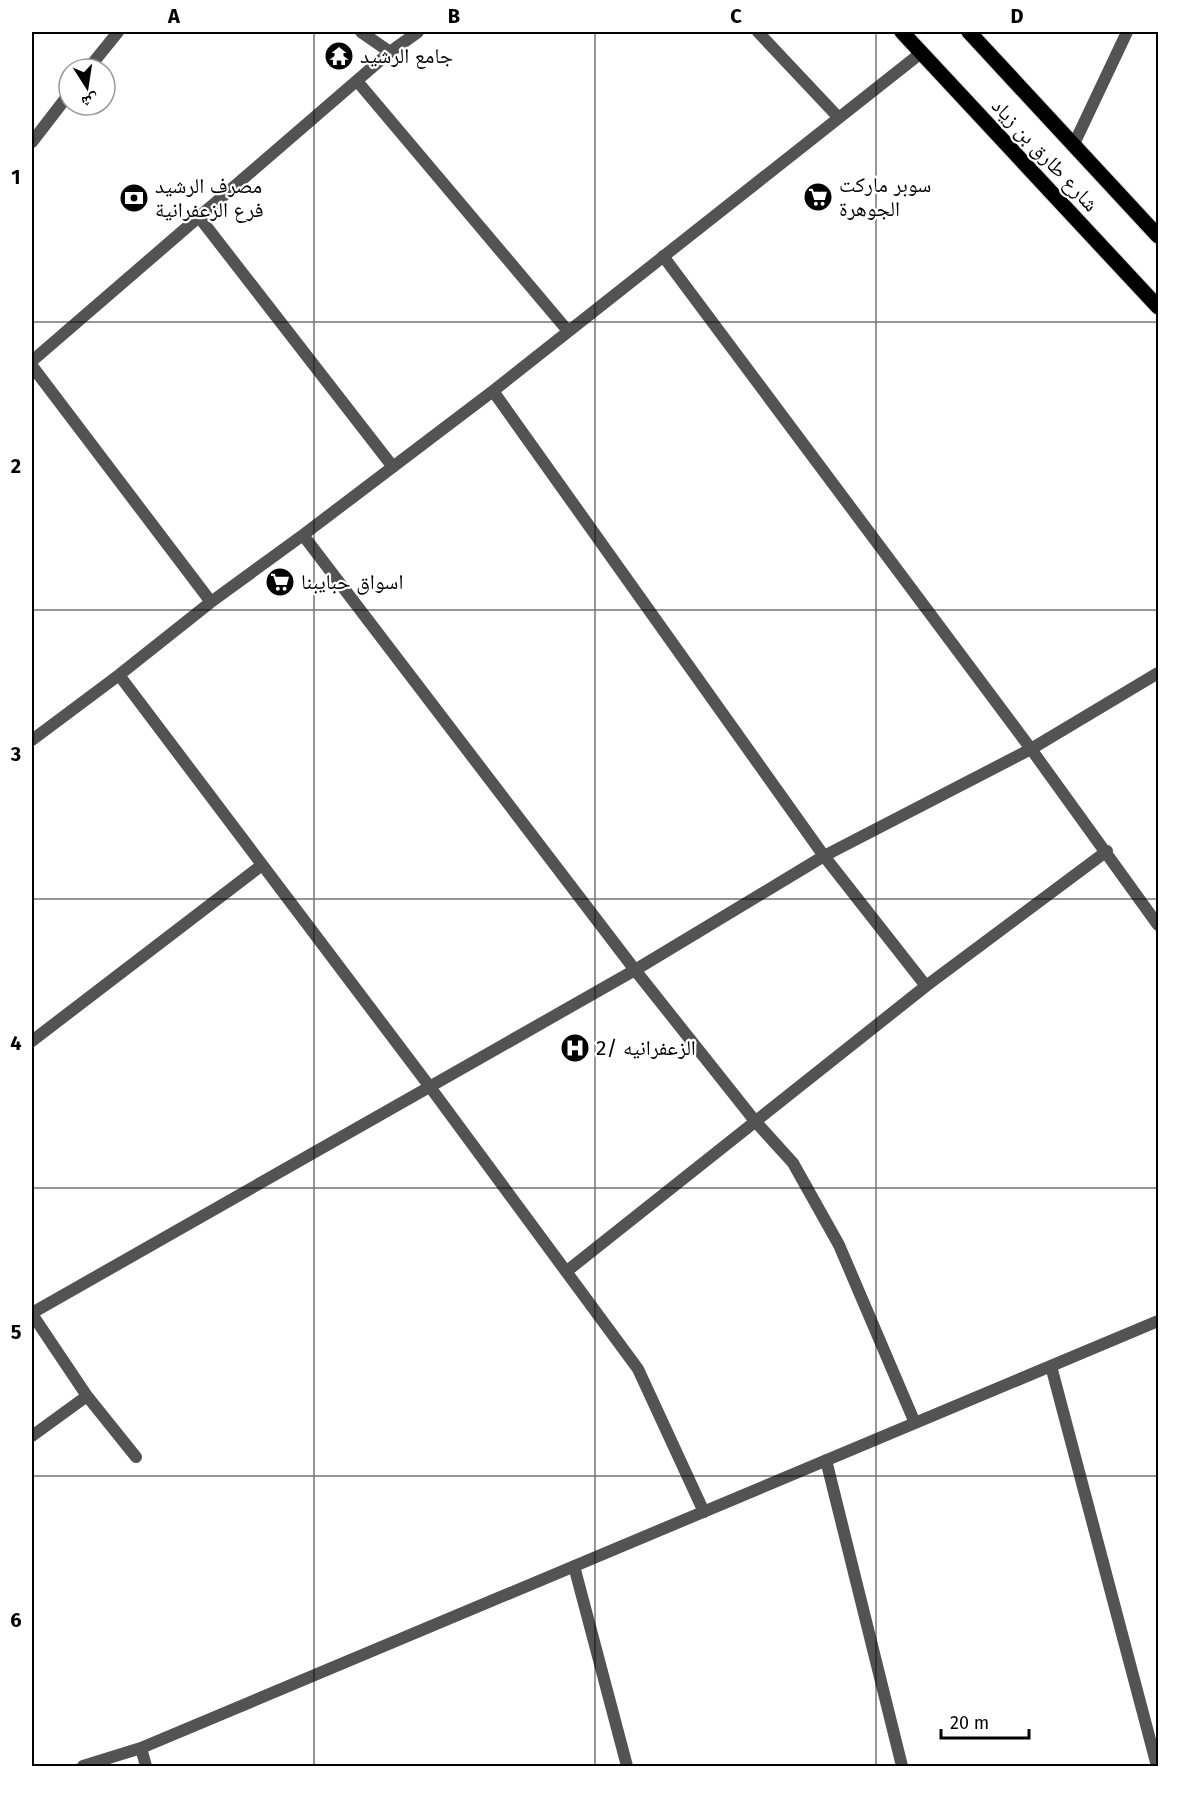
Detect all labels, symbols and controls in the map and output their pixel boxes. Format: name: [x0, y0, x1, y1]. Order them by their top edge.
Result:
text: A: [167, 4, 181, 28]
text: B: [448, 4, 460, 28]
text: C: [730, 4, 742, 28]
text: D: [1010, 4, 1024, 28]
temple icon: جامع الرشيد: [323, 40, 355, 72]
place label: جامع الرشيد: [360, 43, 453, 69]
north arrow: [57, 57, 117, 117]
text: ش: [80, 90, 100, 112]
street label: شارع طارق بن زياد: [986, 93, 1104, 217]
text: 1: [11, 165, 21, 189]
place label: سوبر ماركت الجوهرة: [839, 172, 931, 222]
place label: مصرف الرشيد فرع الزعفرانية: [155, 173, 264, 223]
supermarket icon: سوبر ماركت الجوهرة: [802, 181, 834, 213]
bank icon: مصرف الرشيد فرع الزعفرانية: [118, 182, 150, 214]
text: 2: [11, 454, 21, 478]
supermarket icon: اسواق حبايبنا: [264, 566, 296, 598]
place label: اسواق حبايبنا: [301, 569, 403, 595]
text: 3: [10, 742, 21, 766]
text: 4: [10, 1031, 22, 1055]
hospital icon: الزعفرانيه /2: [559, 1032, 591, 1064]
place label: الزعفرانيه /2: [596, 1035, 696, 1061]
text: 5: [11, 1320, 22, 1344]
text: 6: [10, 1608, 22, 1632]
scale bar: [941, 1702, 1030, 1740]
text: 20 m: [950, 1712, 989, 1734]

